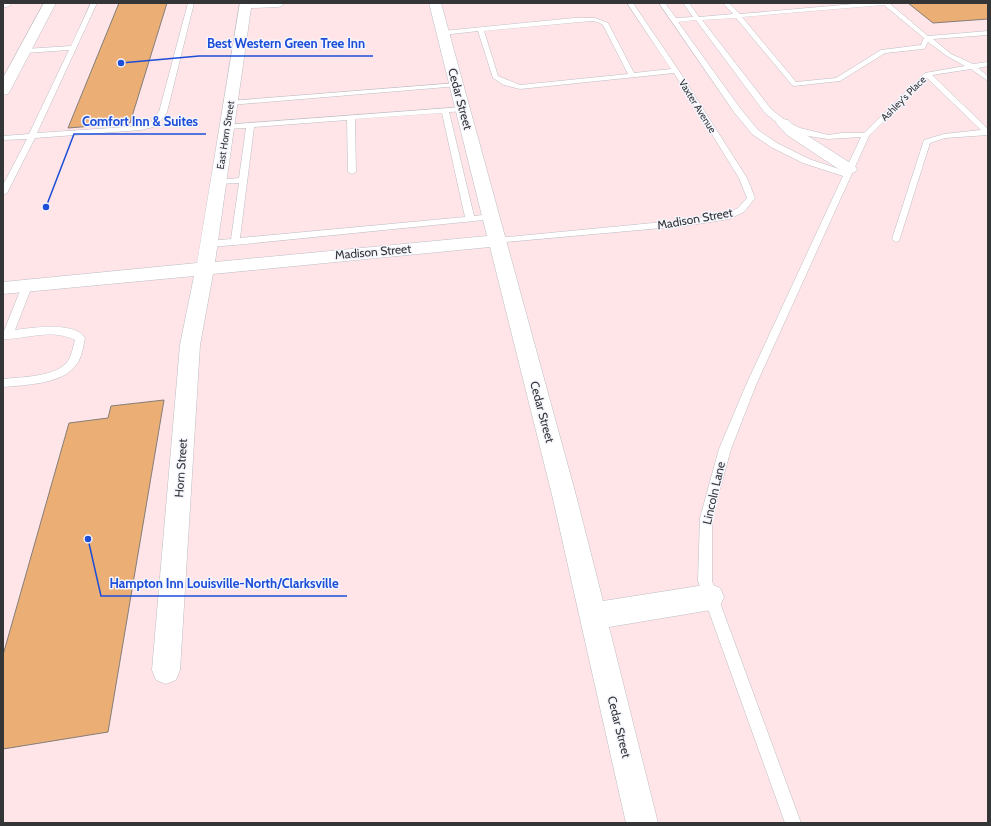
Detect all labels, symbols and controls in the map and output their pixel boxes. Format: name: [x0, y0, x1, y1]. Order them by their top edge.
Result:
callout: Best Western Green Tree Inn: [199, 31, 373, 56]
text: Best Western Green Tree Inn: [207, 35, 365, 51]
street label: Cedar Street: [445, 66, 476, 131]
street label: Ashley's Place: [878, 73, 929, 124]
street label: Vaxter Avenue: [676, 77, 719, 135]
street label: East Horn Street: [214, 99, 237, 170]
callout: Comfort Inn & Suites: [74, 109, 206, 134]
text: Comfort Inn & Suites: [82, 113, 199, 129]
street label: Madison Street: [656, 204, 734, 233]
street label: Madison Street: [334, 241, 412, 262]
street label: Cedar Street: [527, 379, 558, 444]
street label: Horn Street: [171, 438, 190, 498]
street label: Lincoln Lane: [699, 460, 728, 526]
callout: Hampton Inn Louisville-North/Clarksville: [101, 571, 347, 596]
text: Hampton Inn Louisville-North/Clarksville: [109, 575, 339, 591]
street label: Cedar Street: [605, 694, 634, 759]

